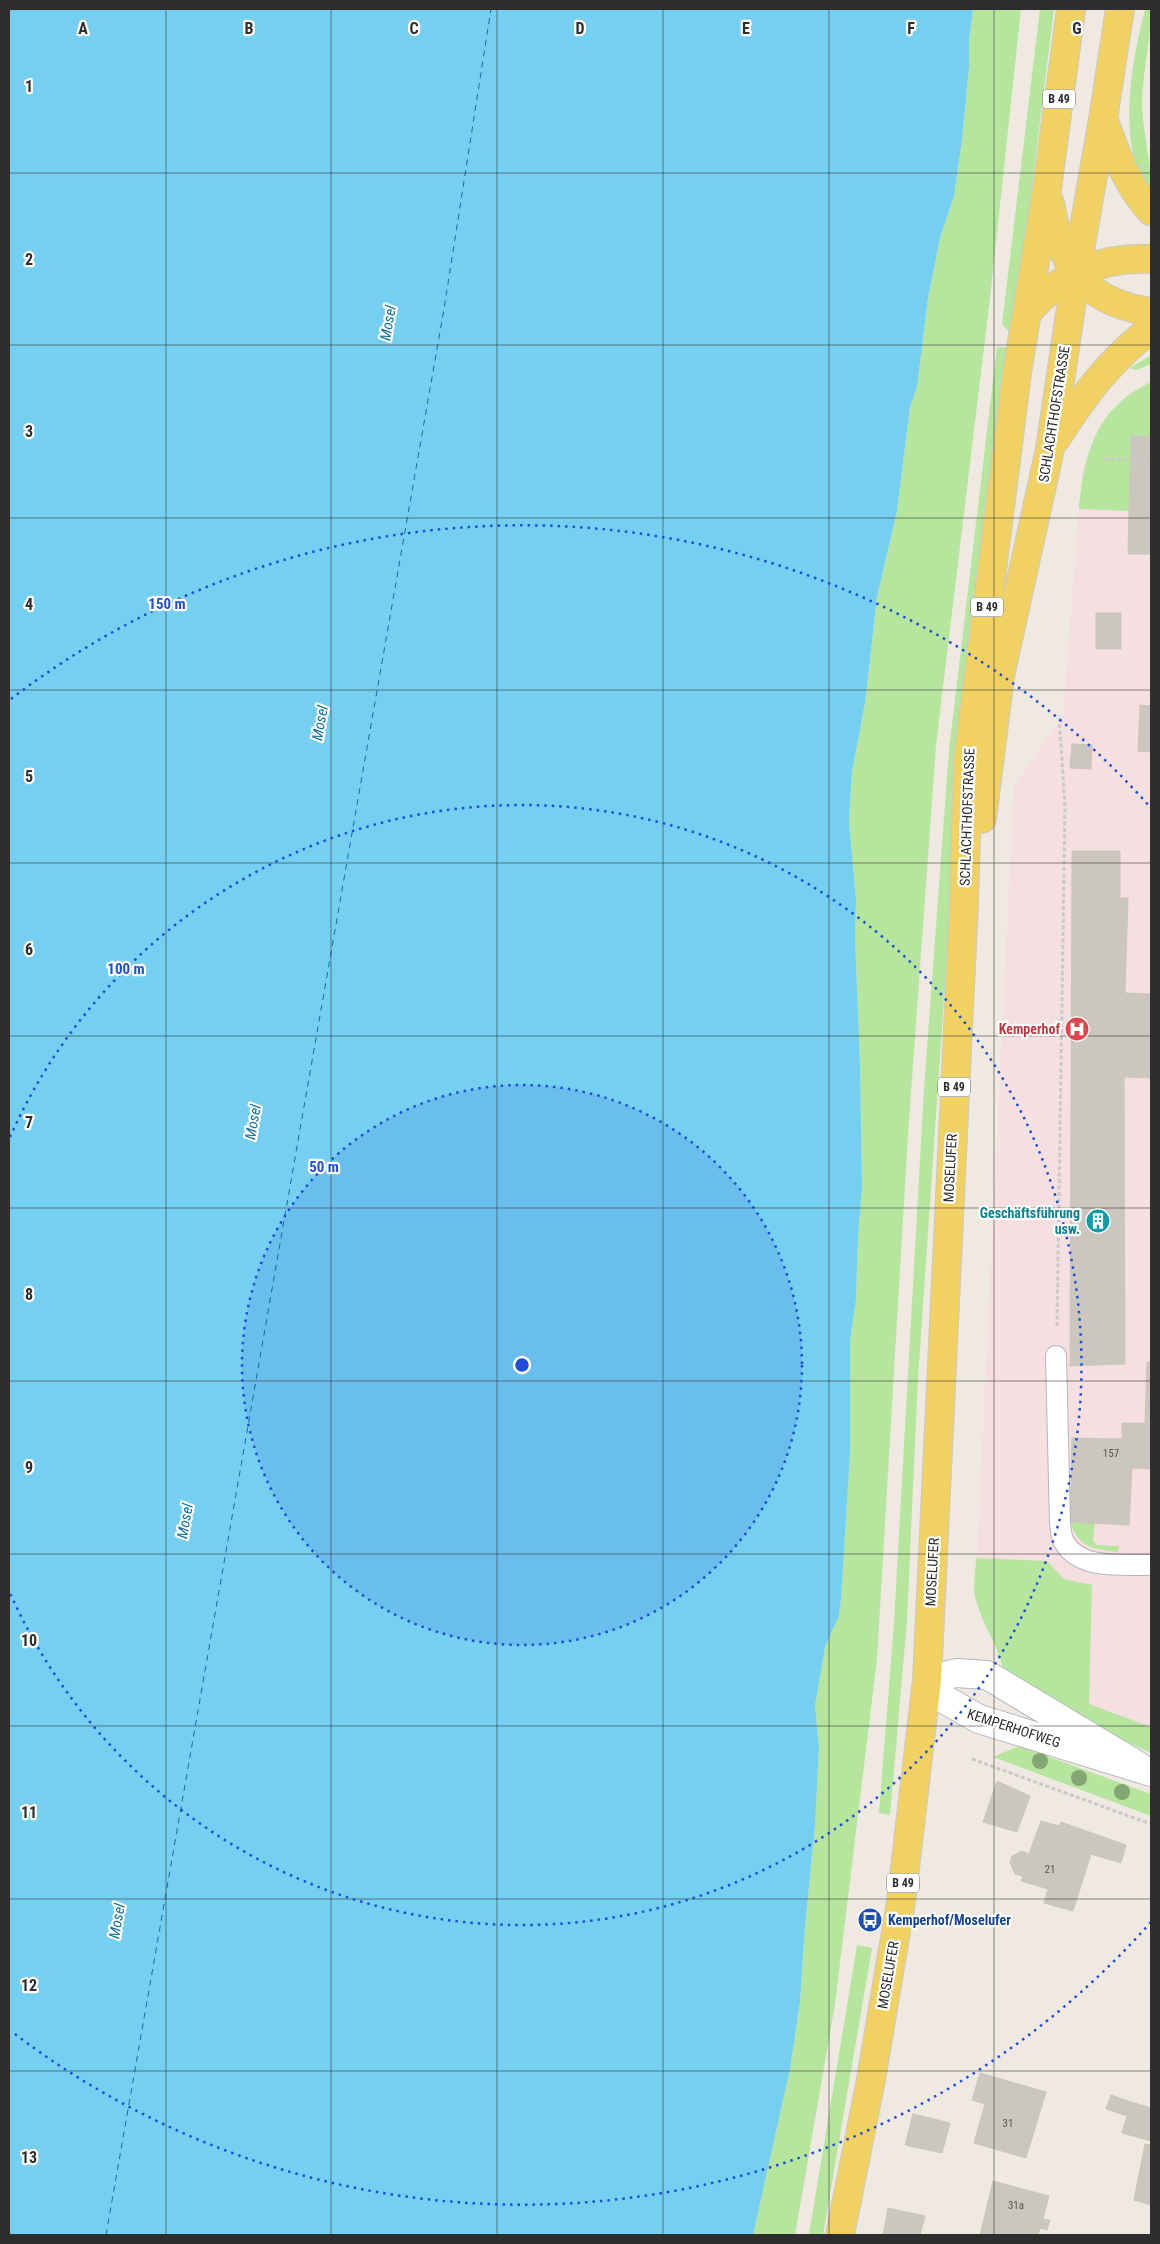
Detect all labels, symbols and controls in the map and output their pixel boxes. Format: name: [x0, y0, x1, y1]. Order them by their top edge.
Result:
text: A: [78, 19, 88, 38]
text: B: [245, 19, 254, 38]
text: C: [409, 19, 419, 38]
text: D: [575, 19, 585, 38]
text: E: [742, 19, 750, 38]
text: F: [907, 19, 915, 38]
text: G: [1072, 19, 1082, 38]
text: 1: [25, 77, 33, 96]
road number: B 49: [1043, 90, 1075, 108]
text: 2: [25, 250, 33, 269]
water label: Mosel: [376, 304, 400, 342]
street label: SCHLACHTHOFSTRASSE: [1035, 345, 1073, 483]
text: 3: [25, 422, 33, 441]
text: 4: [25, 595, 33, 614]
text: 150 m: [148, 595, 186, 613]
road number: B 49: [971, 598, 1003, 616]
water label: Mosel: [308, 704, 332, 742]
street label: SCHLACHTHOFSTRASSE: [957, 748, 977, 886]
text: 5: [25, 767, 33, 786]
text: 6: [25, 940, 33, 959]
text: 100 m: [107, 960, 145, 978]
hospital icon: Kemperhof: [1064, 1016, 1090, 1042]
place label: Kemperhof: [999, 1021, 1060, 1037]
road number: B 49: [938, 1078, 970, 1096]
water label: Mosel: [241, 1103, 265, 1141]
text: 7: [25, 1113, 33, 1132]
street label: MOSELUFER: [940, 1133, 960, 1203]
text: 50 m: [309, 1158, 339, 1176]
place label: Geschäftsführung usw.: [980, 1205, 1080, 1237]
building icon: Geschäftsführung usw.: [1085, 1208, 1111, 1234]
text: 8: [25, 1285, 33, 1304]
centre of rings: [513, 1356, 531, 1374]
house number: 157: [1103, 1447, 1119, 1460]
text: 9: [25, 1458, 33, 1477]
water label: Mosel: [173, 1502, 197, 1540]
street label: MOSELUFER: [922, 1537, 942, 1607]
text: 10: [21, 1631, 37, 1650]
street label: KEMPERHOFWEG: [965, 1705, 1063, 1751]
text: 11: [21, 1803, 37, 1822]
house number: 21: [1045, 1863, 1055, 1876]
road number: B 49: [887, 1874, 919, 1892]
water label: Mosel: [105, 1902, 129, 1940]
bus stop icon: Kemperhof/Moselufer: [857, 1907, 883, 1933]
place label: Kemperhof/Moselufer: [888, 1912, 1011, 1928]
street label: MOSELUFER: [874, 1939, 902, 2010]
text: 12: [21, 1976, 37, 1995]
house number: 31: [1003, 2117, 1013, 2130]
text: 13: [21, 2148, 37, 2167]
house number: 31a: [1008, 2199, 1024, 2212]

